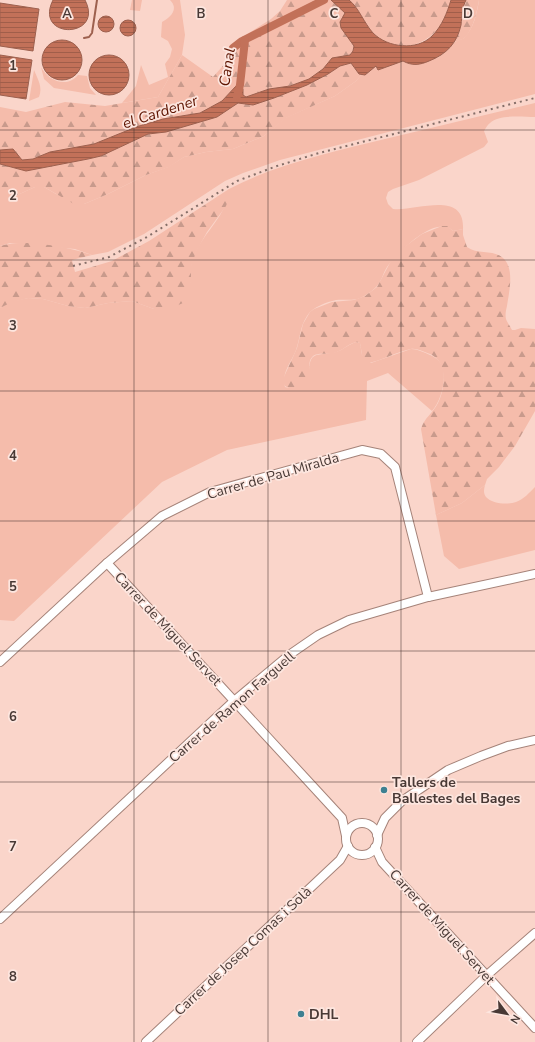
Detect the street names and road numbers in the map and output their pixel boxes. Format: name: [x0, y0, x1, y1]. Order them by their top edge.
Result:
street label: Carrer de Pau Miralda: [205, 448, 341, 504]
street label: Carrer de Miguel Servet: [110, 568, 226, 690]
street label: Carrer de Ramon Farguell: [165, 646, 300, 767]
street label: Carrer de Miguel Servet: [385, 865, 499, 989]
street label: Carrer de Josep Comas i Solà: [170, 882, 316, 1020]

